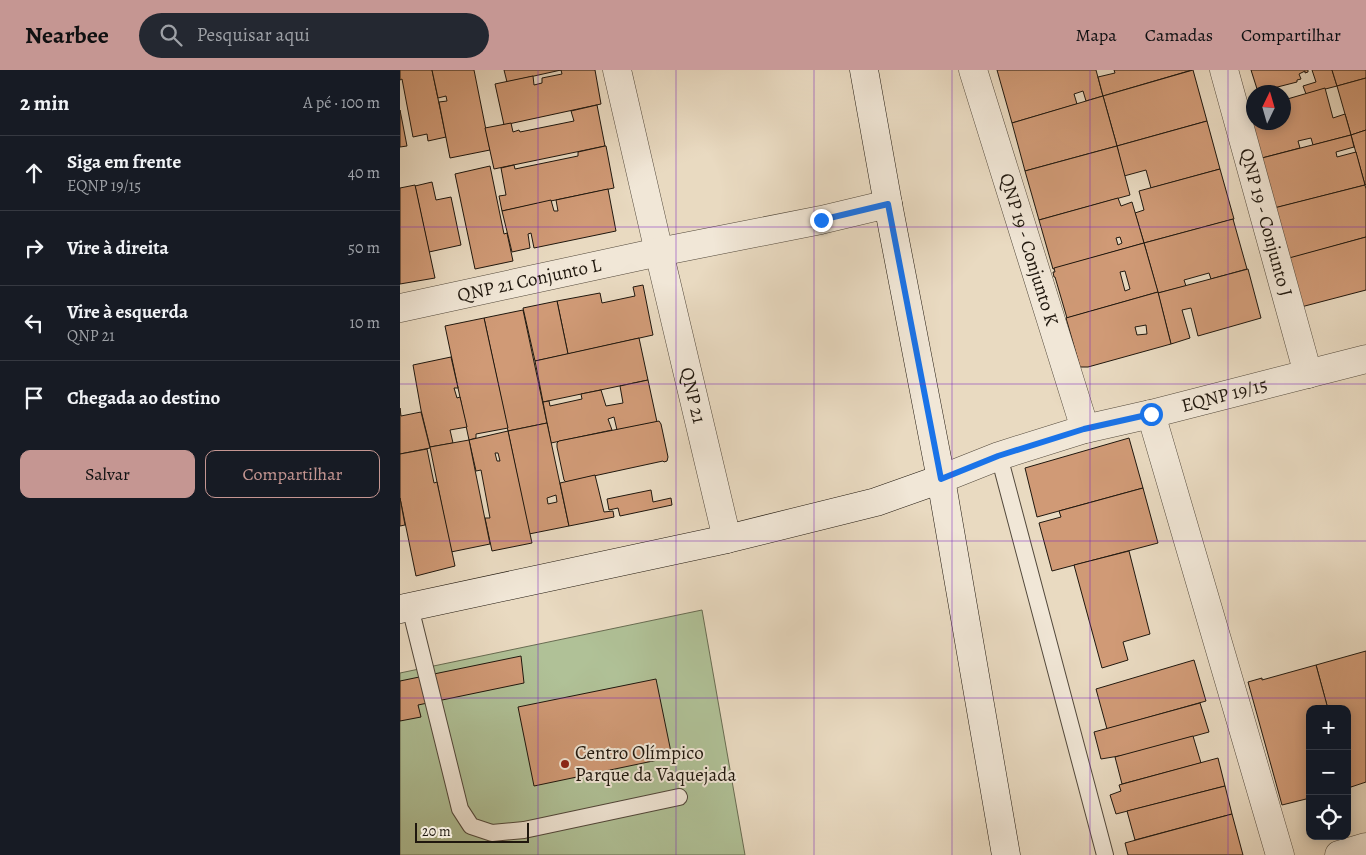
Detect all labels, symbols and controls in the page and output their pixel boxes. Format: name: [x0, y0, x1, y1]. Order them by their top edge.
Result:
search box: [139, 13, 489, 58]
text: Nearbee: [25, 19, 109, 51]
icon: search: [157, 21, 185, 49]
text: Pesquisar aqui: [197, 22, 310, 48]
text: Mapa: [1075, 23, 1117, 47]
text: Camadas: [1145, 23, 1213, 47]
text: Compartilhar: [1241, 23, 1341, 47]
north arrow: [1246, 85, 1291, 130]
text: 2 min: [20, 89, 69, 117]
text: A pé · 100 m: [303, 92, 380, 114]
street label: QNP 19 - Conjunto J: [1233, 145, 1299, 299]
text: Siga em frente: [67, 149, 181, 175]
icon: ahead: [20, 159, 48, 187]
text: 40 m: [348, 162, 380, 184]
street label: QNP 19 - Conjunto K: [993, 170, 1065, 329]
text: EQNP 19/15: [67, 175, 141, 197]
route end: [810, 209, 833, 232]
icon: right: [20, 234, 48, 262]
text: Vire à direita: [67, 235, 169, 261]
text: 50 m: [348, 237, 380, 259]
street label: QNP 21 Conjunto L: [455, 252, 604, 308]
text: Vire à esquerda: [67, 299, 188, 325]
icon: left: [20, 309, 48, 337]
text: 10 m: [350, 312, 380, 334]
text: QNP 21: [67, 325, 115, 347]
street label: QNP 21: [674, 365, 712, 426]
street label: EQNP 19/15: [1179, 372, 1270, 419]
icon: arrive: [20, 384, 48, 412]
text: Chegada ao destino: [67, 385, 220, 411]
route start: [1140, 403, 1163, 426]
button: Salvar: [20, 450, 195, 498]
button: Compartilhar: [205, 450, 380, 498]
map controls: [1306, 705, 1351, 840]
button: +: [1306, 705, 1351, 750]
place label: Centro Olímpico Parque da Vaquejada: [575, 740, 737, 788]
button: −: [1306, 750, 1351, 795]
marker: Centro Olímpico Parque da Vaquejada: [559, 758, 571, 770]
button: locate: [1306, 795, 1351, 840]
scale bar: [415, 820, 529, 843]
text: 20 m: [422, 822, 451, 841]

